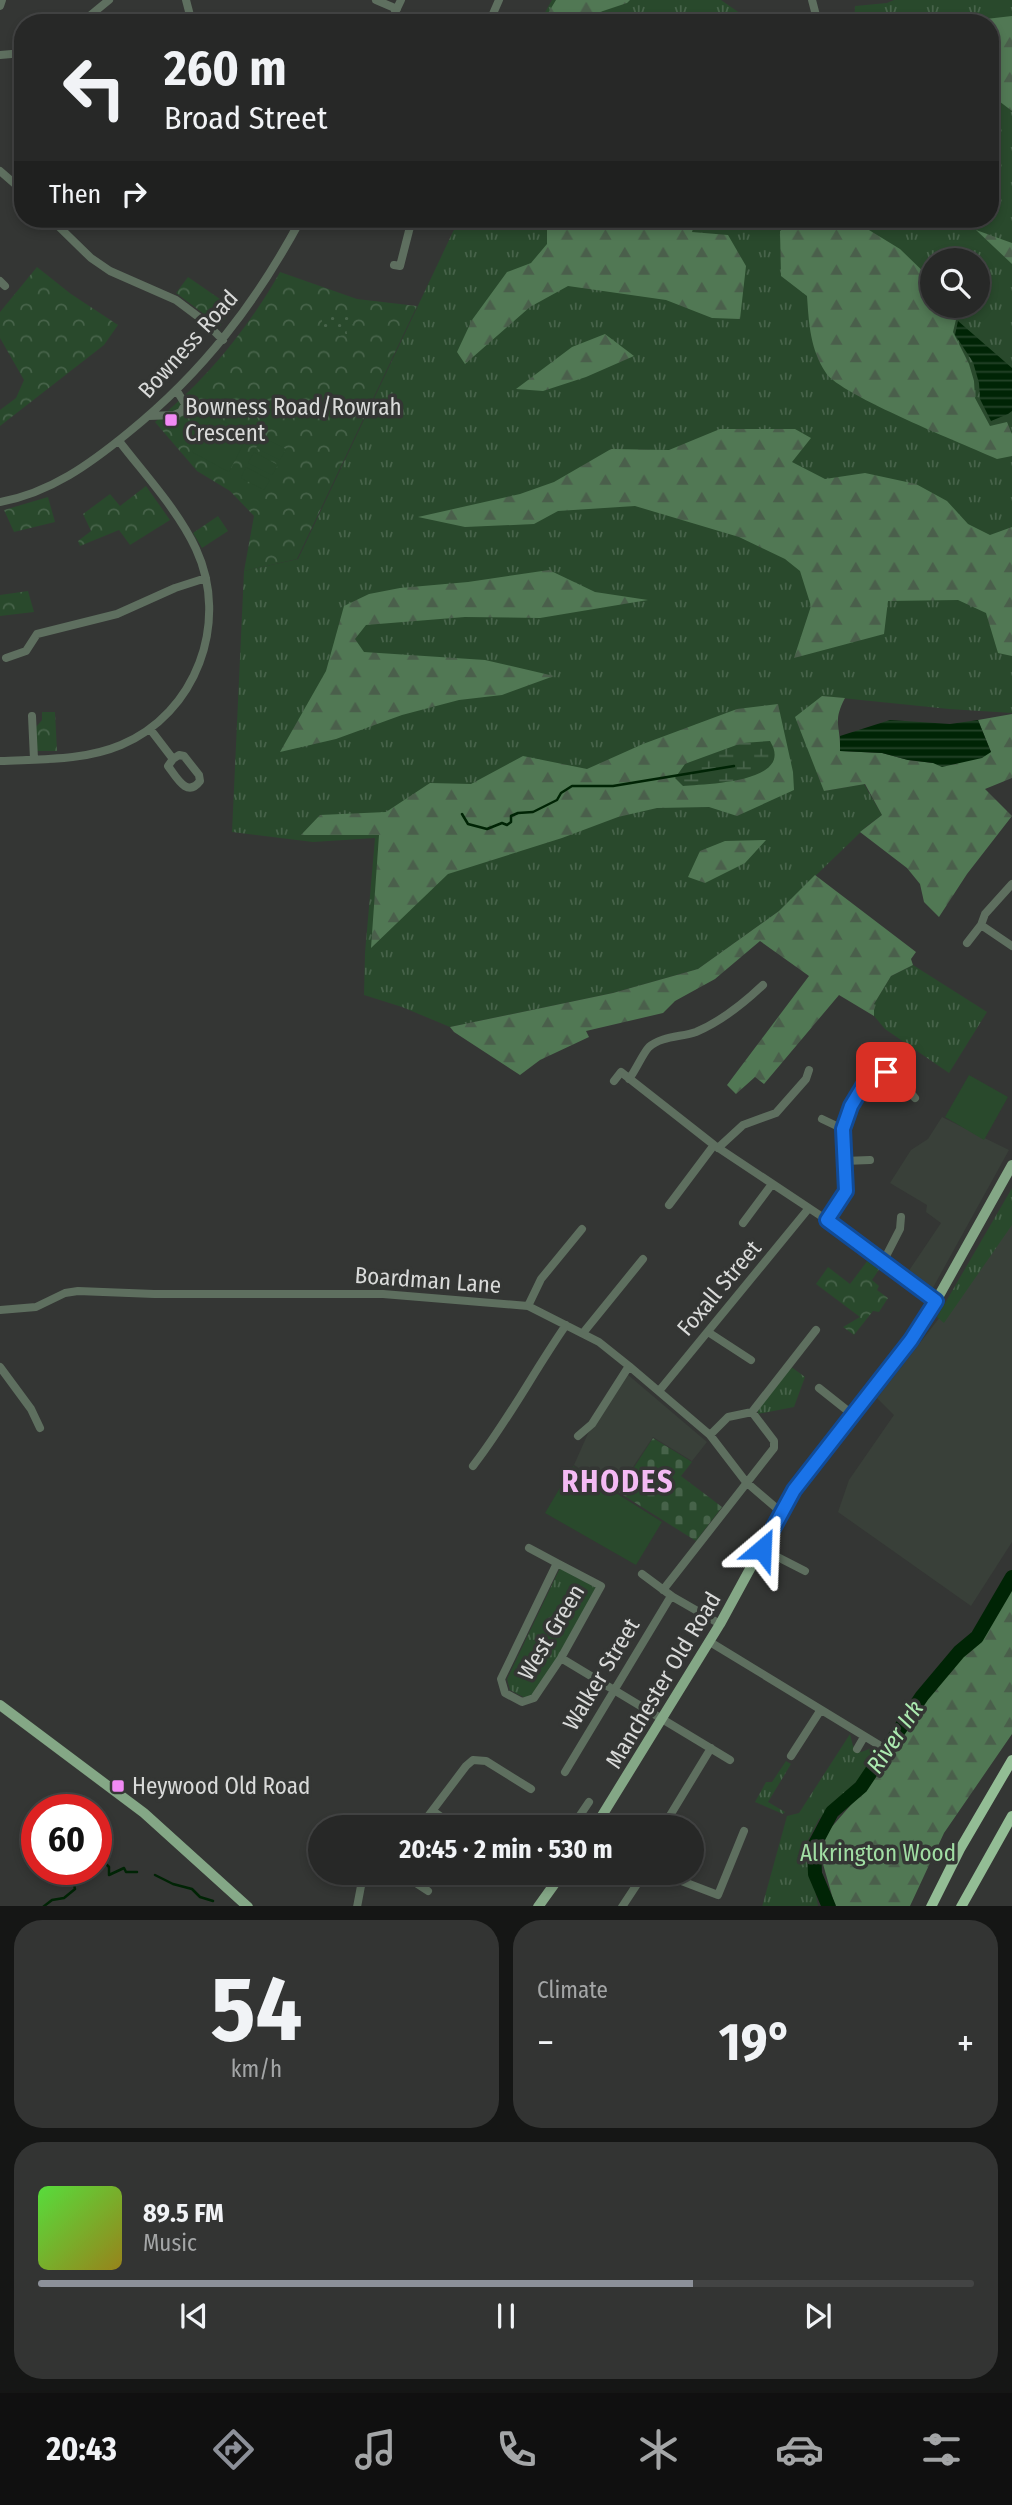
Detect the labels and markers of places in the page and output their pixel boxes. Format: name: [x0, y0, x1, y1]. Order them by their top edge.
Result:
place label: Bowness Road/Rowrah Crescent: [185, 393, 402, 447]
marker: Bowness Road/Rowrah Crescent: [163, 412, 179, 428]
pin: [856, 1042, 916, 1102]
place label: Heywood Old Road: [132, 1772, 310, 1800]
marker: Heywood Old Road: [110, 1778, 126, 1794]

